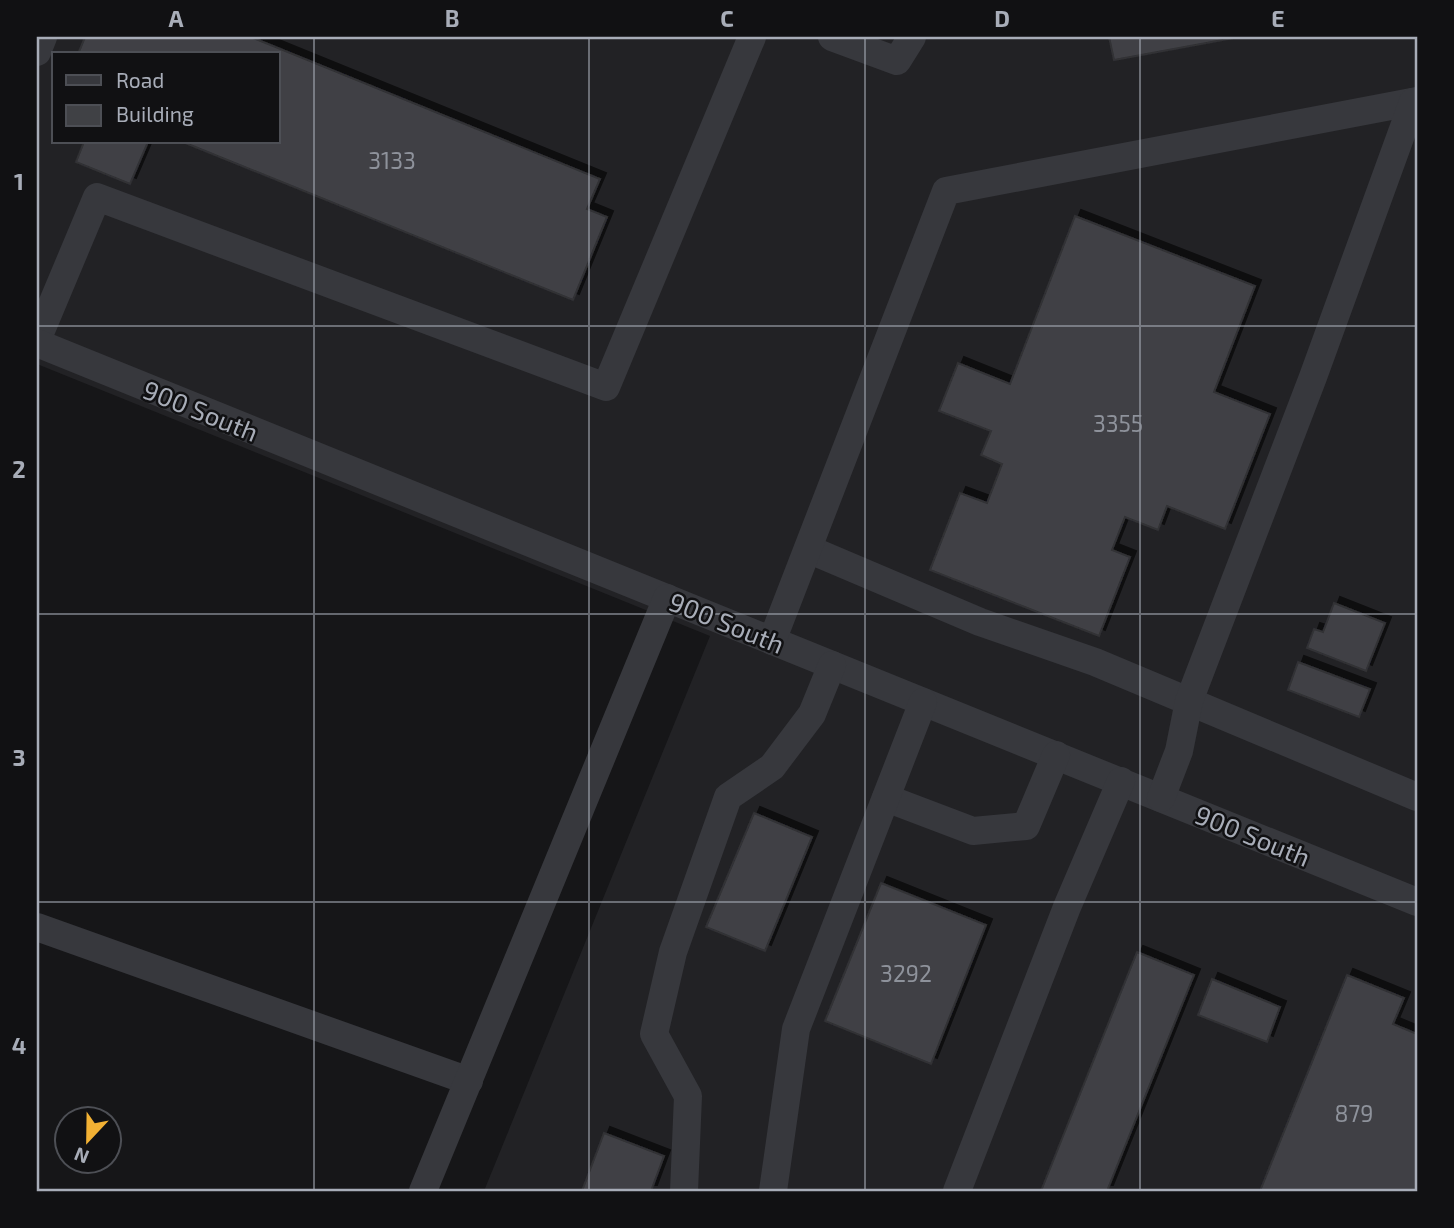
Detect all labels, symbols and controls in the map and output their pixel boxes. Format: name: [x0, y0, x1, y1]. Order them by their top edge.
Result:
text: A: [168, 4, 184, 32]
text: B: [445, 4, 459, 32]
text: C: [720, 4, 734, 32]
text: D: [994, 4, 1010, 32]
text: E: [1271, 4, 1285, 32]
legend: [52, 52, 280, 144]
text: Road: [116, 67, 164, 92]
text: Building: [116, 101, 194, 126]
house number: 3133: [368, 146, 416, 174]
text: 1: [14, 167, 24, 195]
street label: 900 South: [139, 373, 263, 447]
house number: 3355: [1093, 409, 1143, 437]
text: 2: [12, 455, 26, 483]
street label: 900 South: [665, 585, 789, 659]
text: 3: [12, 743, 26, 771]
street label: 900 South: [1191, 798, 1315, 872]
house number: 3292: [880, 959, 932, 987]
text: 4: [12, 1031, 26, 1059]
house number: 879: [1335, 1099, 1373, 1127]
north arrow: [52, 1106, 122, 1176]
text: N: [71, 1143, 92, 1169]

